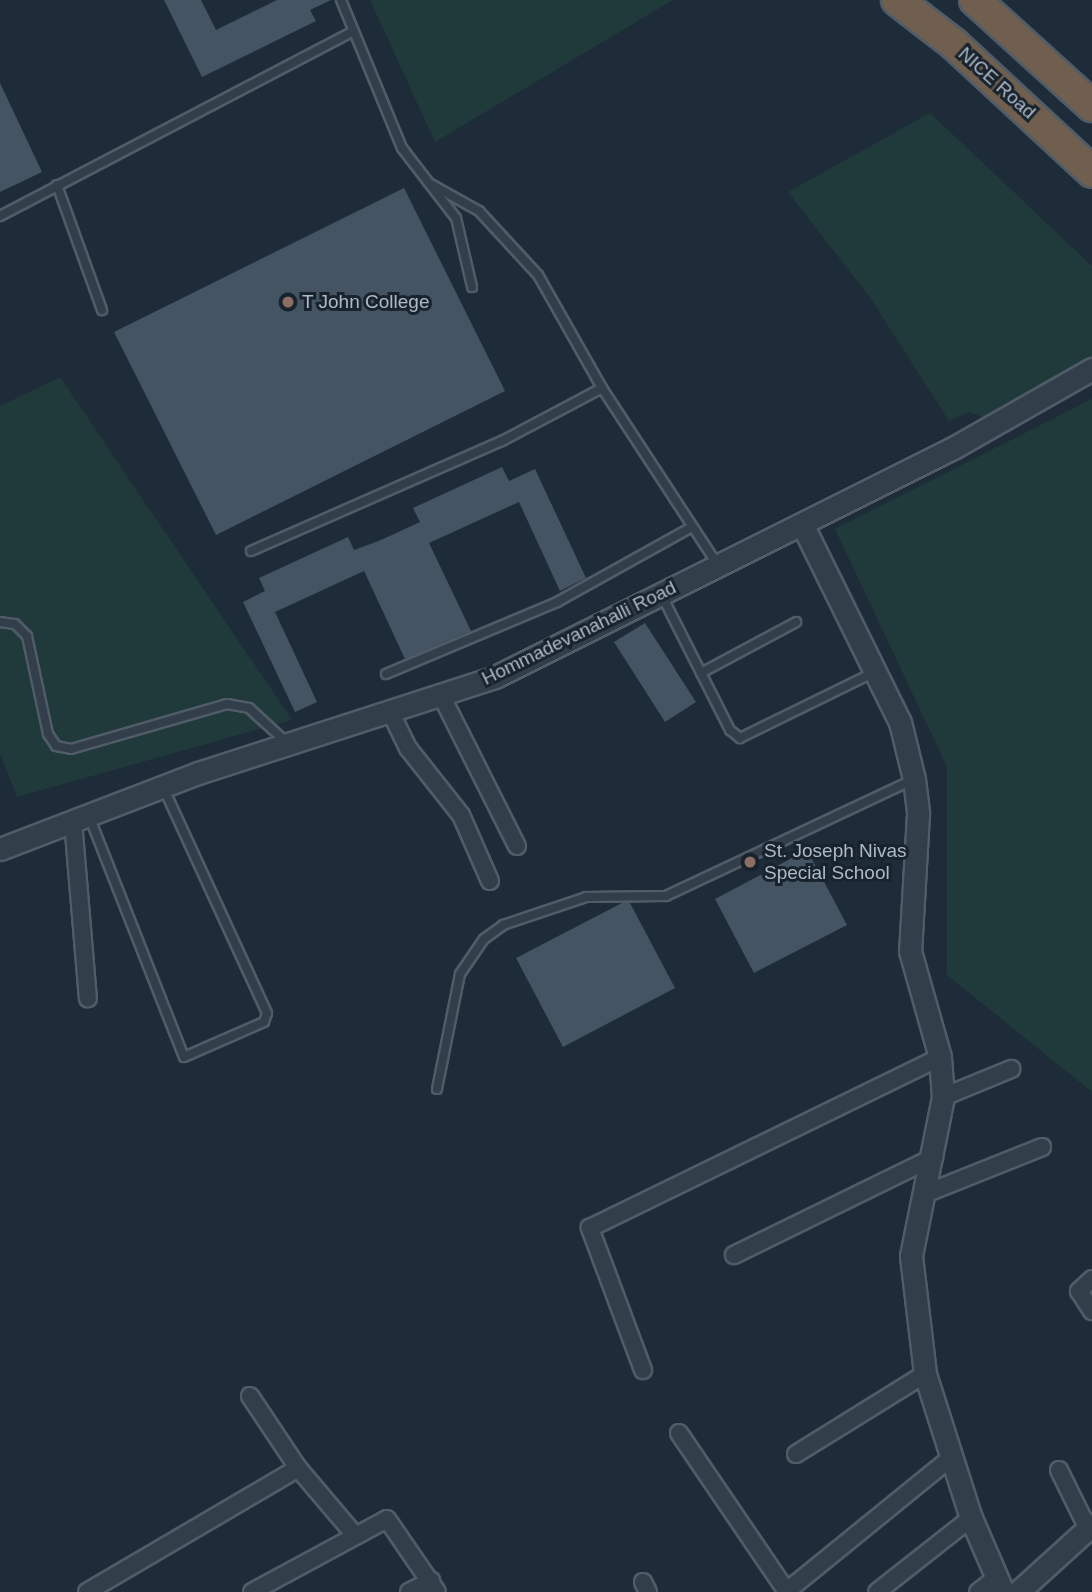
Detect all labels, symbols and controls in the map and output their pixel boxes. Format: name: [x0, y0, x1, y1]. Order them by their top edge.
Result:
street label: NICE Road: [954, 42, 1040, 124]
place label: T John College: [302, 291, 430, 313]
marker: T John College: [280, 294, 296, 310]
street label: Hommadevanahalli Road: [478, 576, 680, 690]
place label: St. Joseph Nivas Special School: [764, 840, 907, 884]
marker: St. Joseph Nivas Special School: [742, 854, 758, 870]

